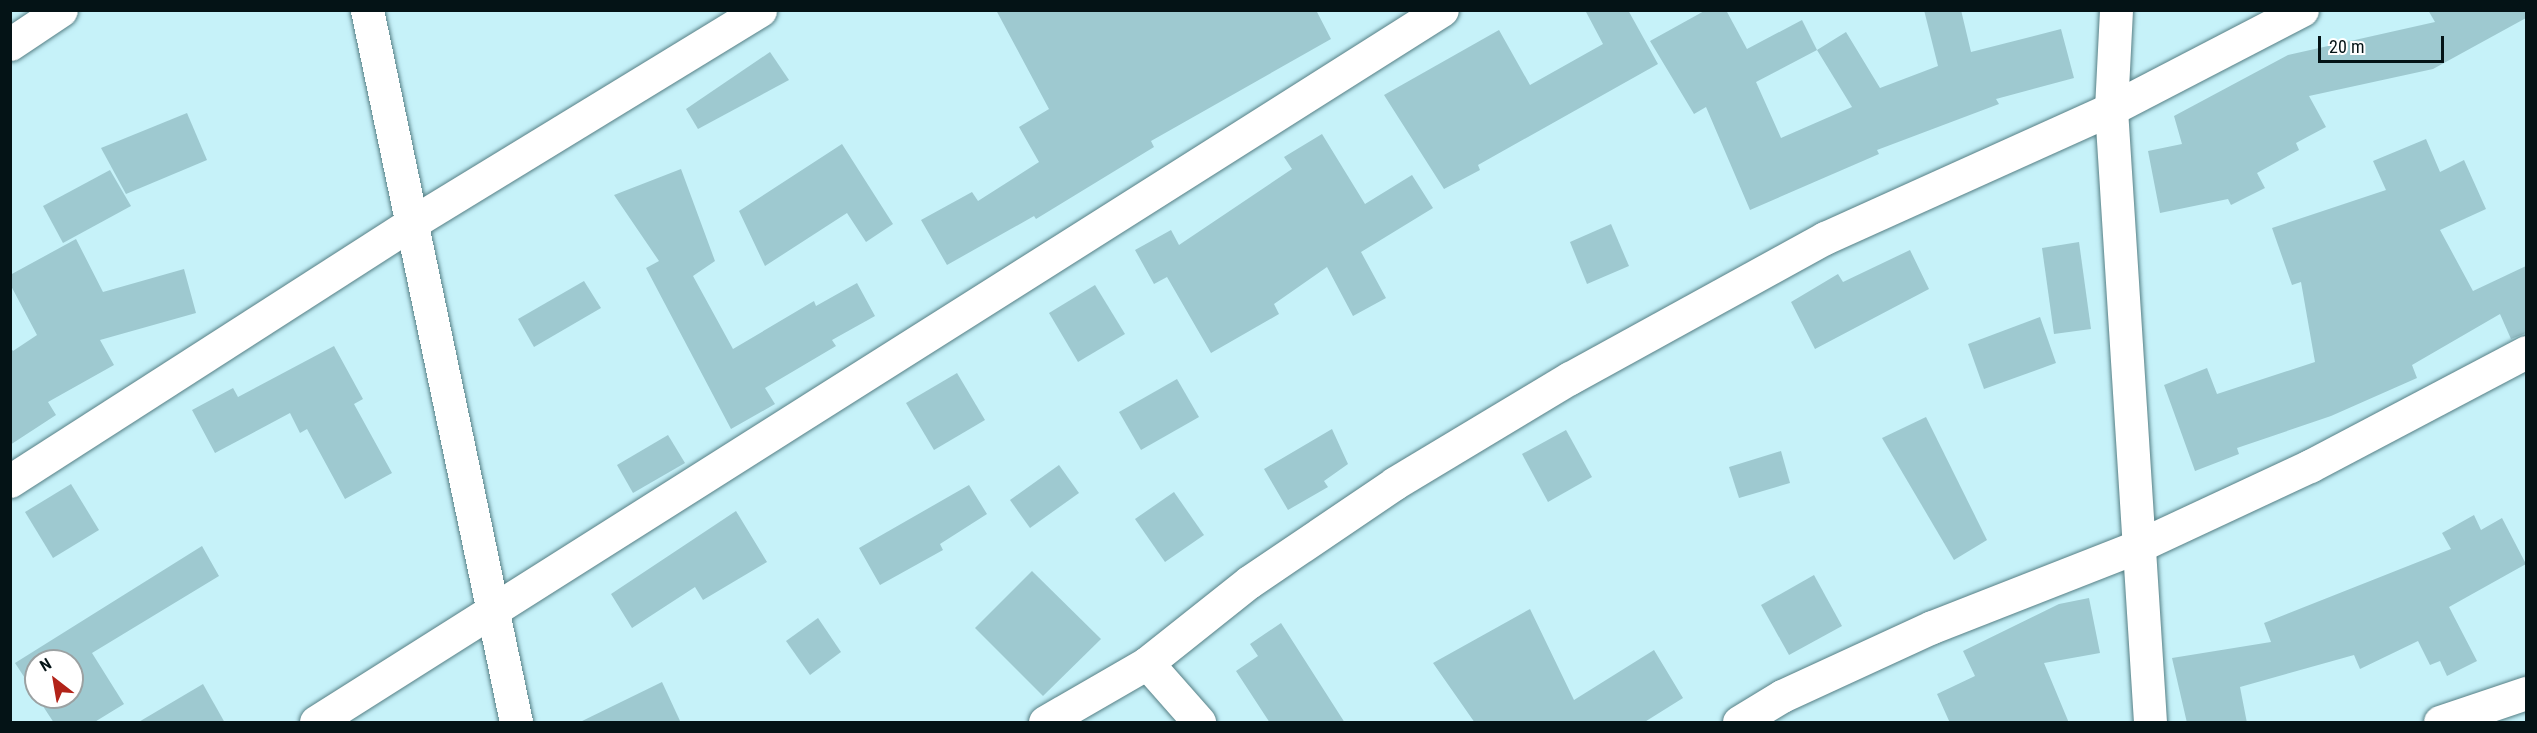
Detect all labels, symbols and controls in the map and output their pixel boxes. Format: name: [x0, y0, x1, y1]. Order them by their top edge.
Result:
scale bar: [2321, 24, 2447, 62]
text: 20 m: [2329, 36, 2364, 57]
north arrow: [24, 649, 84, 709]
text: N: [36, 654, 55, 676]

